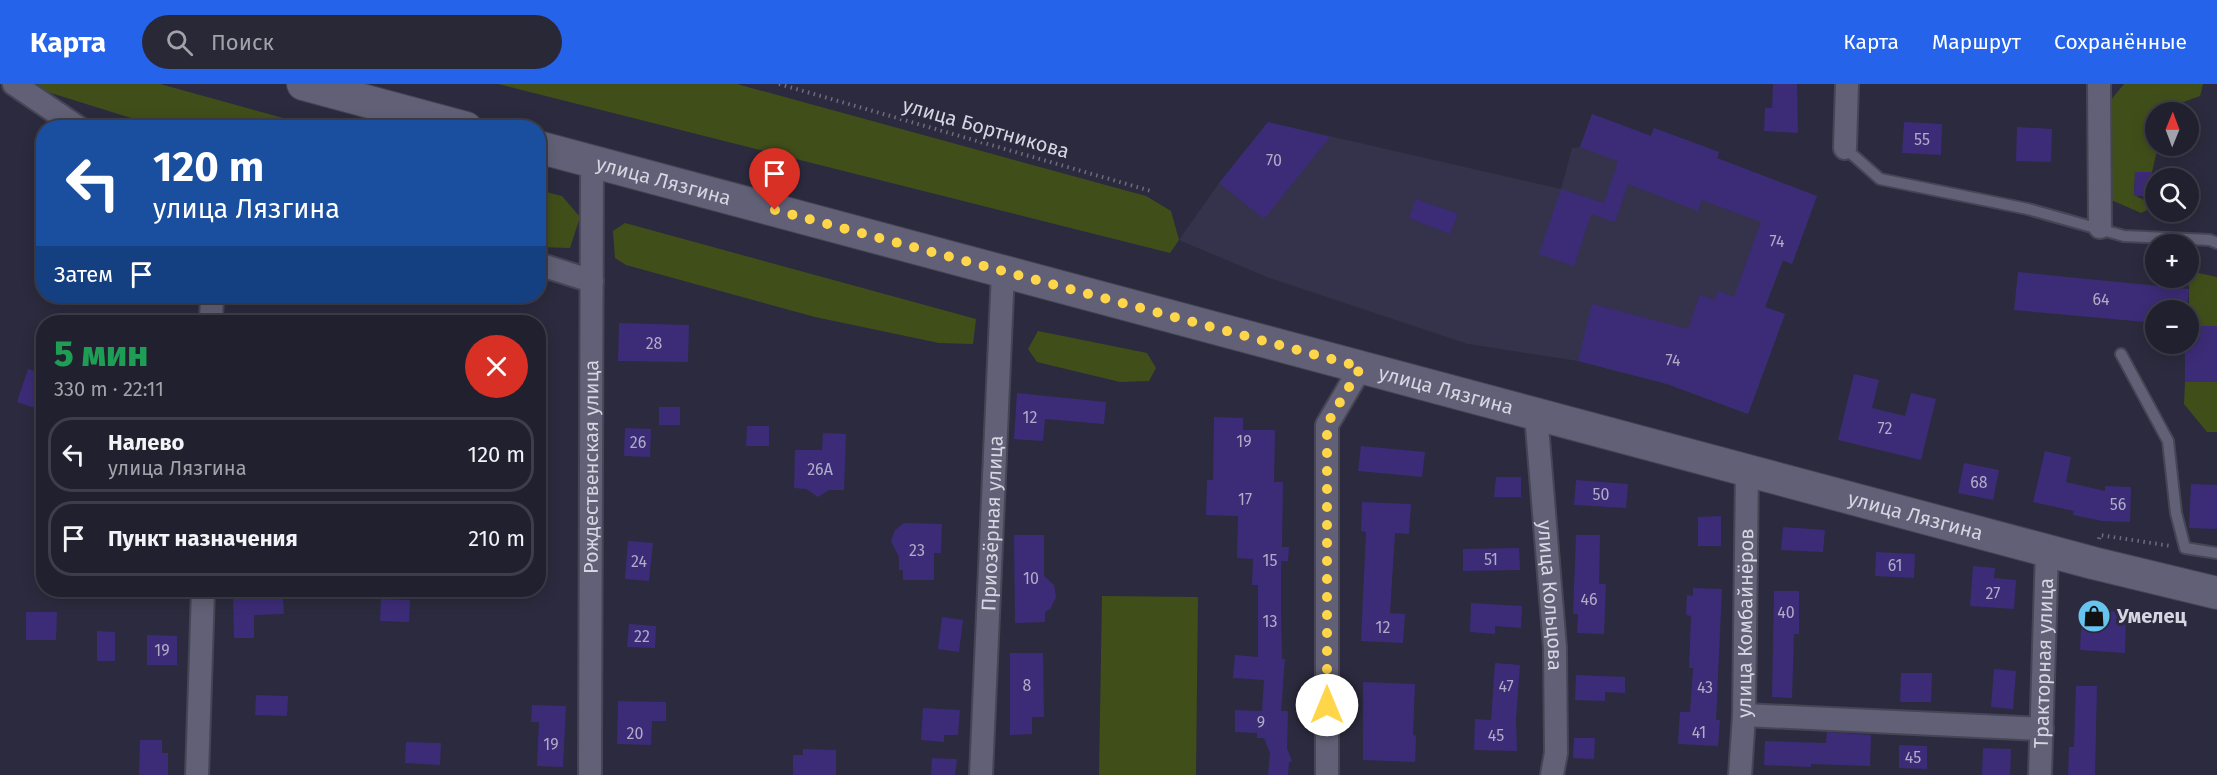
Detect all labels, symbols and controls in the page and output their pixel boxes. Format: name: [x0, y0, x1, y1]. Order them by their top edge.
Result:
search box: [142, 15, 562, 69]
text: Карта: [30, 26, 106, 59]
icon: search: [163, 26, 196, 59]
text: Поиск: [211, 29, 274, 56]
text: Карта: [1843, 29, 1899, 55]
text: Маршрут: [1932, 29, 2021, 55]
text: Сохранённые: [2054, 29, 2187, 55]
street label: улица Бортникова: [900, 93, 1072, 163]
north arrow: [2145, 102, 2199, 156]
map controls: [2145, 102, 2199, 354]
house number: 55: [1914, 130, 1930, 149]
text: 120 m: [153, 142, 264, 192]
icon: left: [54, 144, 132, 222]
pin: [749, 148, 800, 210]
street label: улица Лязгина: [594, 151, 734, 210]
house number: 70: [1266, 151, 1282, 170]
icon: arrive: [758, 157, 791, 190]
button: search: [2145, 168, 2199, 222]
text: улица Лязгина: [153, 193, 340, 225]
house number: 74: [1770, 232, 1785, 251]
button: +: [2145, 234, 2199, 288]
icon: arrive: [125, 258, 158, 291]
text: Затем: [54, 261, 113, 288]
house number: 64: [2092, 290, 2110, 309]
button: −: [2145, 300, 2199, 354]
text: 5 мин: [54, 332, 148, 376]
house number: 28: [646, 334, 663, 353]
button: close: [465, 335, 528, 398]
house number: 74: [1666, 351, 1681, 370]
street label: Рождественская улица: [579, 360, 603, 574]
street label: улица Лязгина: [1376, 360, 1516, 419]
text: 330 m · 22:11: [54, 377, 164, 401]
house number: 12: [1023, 408, 1037, 427]
house number: 72: [1878, 419, 1892, 438]
text: Налево: [108, 429, 184, 456]
house number: 19: [1236, 432, 1252, 451]
house number: 26: [630, 433, 646, 452]
street label: Приозёрная улица: [976, 435, 1008, 612]
icon: left: [57, 438, 90, 471]
text: 120 m: [468, 441, 525, 468]
text: улица Лязгина: [108, 456, 247, 480]
house number: 26А: [807, 460, 834, 479]
house number: 68: [1970, 473, 1988, 492]
house number: 50: [1593, 485, 1610, 504]
street label: улица Лязгина: [1845, 486, 1986, 545]
house number: 17: [1238, 490, 1252, 509]
house number: 56: [2110, 495, 2126, 514]
street label: улица Кольцова: [1533, 519, 1567, 671]
icon: arrive: [57, 522, 90, 555]
text: Пункт назначения: [108, 525, 298, 552]
text: 210 m: [468, 525, 525, 552]
street label: улица Комбайнёров: [1732, 528, 1758, 718]
house number: 23: [909, 541, 925, 560]
house number: 51: [1484, 550, 1498, 569]
house number: 15: [1263, 551, 1277, 570]
house number: 24: [631, 552, 647, 571]
house number: 61: [1888, 556, 1902, 575]
house number: 10: [1023, 569, 1039, 588]
street label: Тракторная улица: [2029, 578, 2058, 749]
house number: 27: [1986, 584, 2000, 603]
house number: 46: [1580, 590, 1598, 609]
shop icon: Умелец: [2076, 598, 2112, 634]
house number: 40: [1777, 603, 1795, 622]
place label: Умелец: [2116, 604, 2187, 628]
house number: 13: [1263, 612, 1277, 631]
house number: 12: [1376, 618, 1390, 637]
house number: 22: [634, 627, 650, 646]
house number: 19: [154, 641, 170, 660]
position arrow: [1295, 673, 1359, 737]
house number: 8: [1023, 676, 1032, 695]
house number: 47: [1498, 677, 1514, 696]
house number: 43: [1697, 678, 1713, 697]
house number: 9: [1257, 713, 1265, 732]
house number: 41: [1692, 723, 1706, 742]
house number: 20: [627, 724, 643, 743]
house number: 45: [1488, 726, 1504, 745]
house number: 19: [543, 735, 559, 754]
house number: 45: [1905, 748, 1921, 767]

